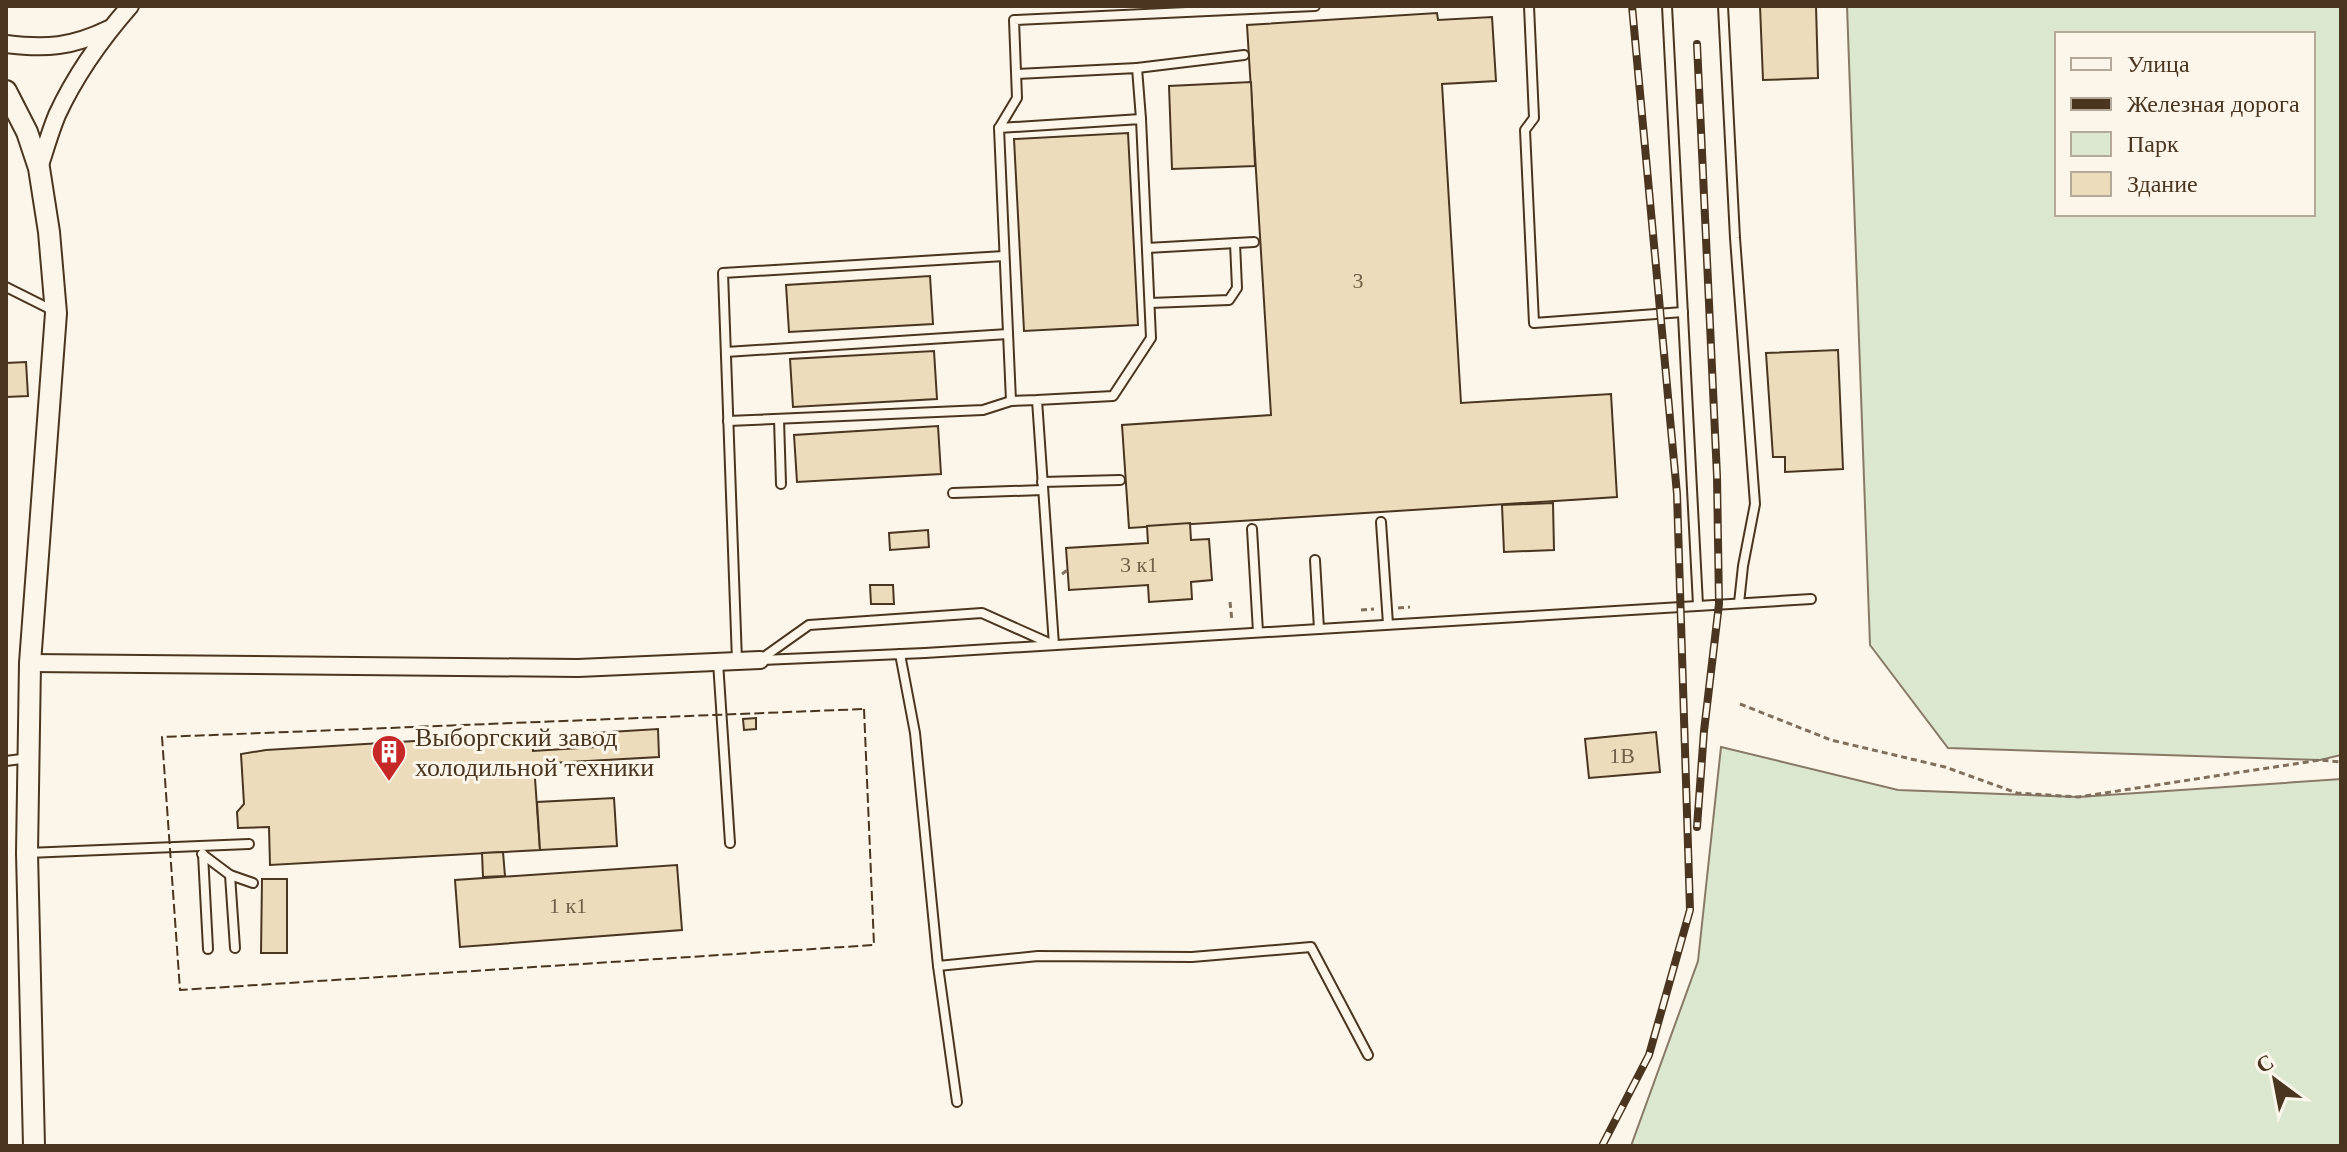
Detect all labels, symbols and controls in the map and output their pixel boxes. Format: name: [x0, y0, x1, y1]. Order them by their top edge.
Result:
legend: [2055, 32, 2315, 216]
text: Улица: [2127, 51, 2190, 77]
text: Железная дорога: [2127, 91, 2300, 117]
text: Парк: [2127, 131, 2179, 157]
text: Здание: [2127, 171, 2198, 197]
house number: 3: [1353, 268, 1364, 293]
house number: 3 к1: [1120, 552, 1158, 577]
place label: Выборгский завод холодильной техники: [415, 723, 654, 782]
building icon: Выборгский завод холодильной техники: [370, 733, 408, 783]
house number: 1В: [1609, 743, 1635, 768]
house number: 1 к1: [549, 893, 587, 918]
north arrow: [2235, 1040, 2315, 1120]
text: С: [2251, 1049, 2278, 1078]

